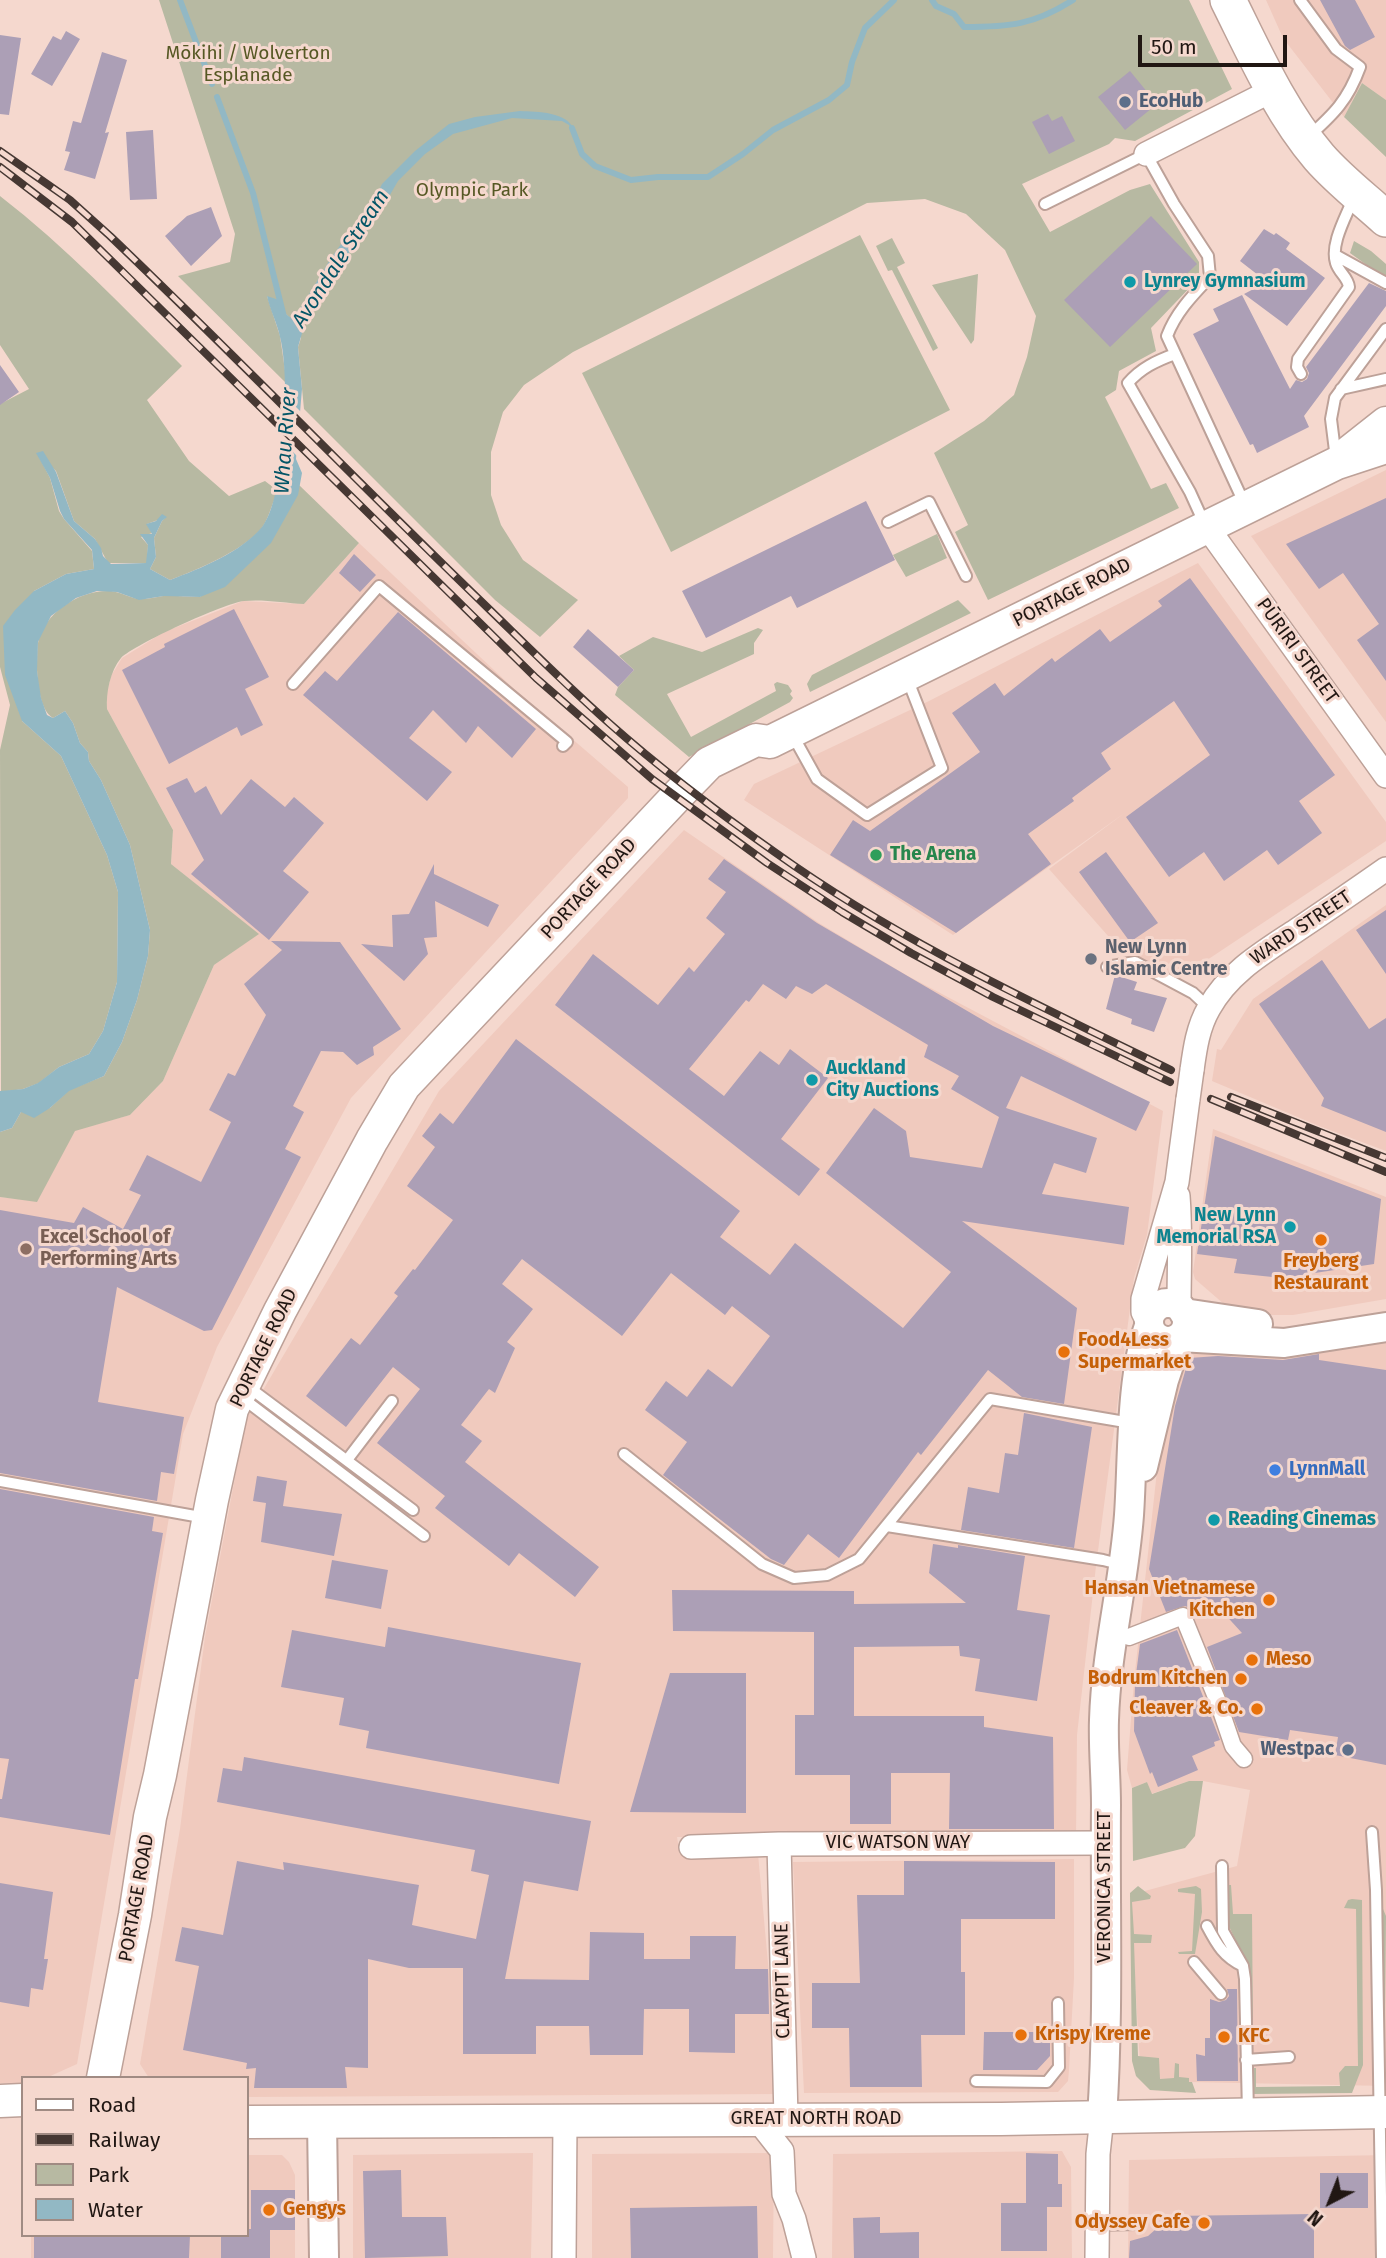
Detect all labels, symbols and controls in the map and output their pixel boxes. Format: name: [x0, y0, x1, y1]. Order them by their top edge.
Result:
scale bar: [1141, 21, 1290, 65]
text: 50 m: [1151, 34, 1197, 60]
park label: Mōkihi / Wolverton Esplanade: [165, 43, 331, 87]
place label: EcoHub: [1139, 91, 1203, 113]
marker: EcoHub: [1117, 94, 1133, 110]
park label: Olympic Park: [416, 180, 528, 202]
water label: Avondale Stream: [287, 185, 395, 333]
place label: Lynrey Gymnasium: [1144, 271, 1306, 293]
marker: Lynrey Gymnasium: [1122, 274, 1138, 290]
water label: Whau River: [270, 387, 302, 495]
street label: PORTAGE ROAD: [1009, 553, 1135, 633]
street label: PŪRIRI STREET: [1251, 594, 1343, 708]
street label: PORTAGE ROAD: [537, 834, 641, 944]
place label: The Arena: [890, 844, 976, 866]
marker: The Arena: [868, 847, 884, 863]
street label: WARD STREET: [1246, 886, 1356, 970]
place label: New Lynn Islamic Centre: [1105, 937, 1228, 981]
marker: New Lynn Islamic Centre: [1083, 951, 1099, 967]
place label: Auckland City Auctions: [826, 1058, 939, 1102]
marker: Auckland City Auctions: [804, 1072, 820, 1088]
place label: New Lynn Memorial RSA: [1157, 1205, 1276, 1249]
marker: New Lynn Memorial RSA: [1282, 1219, 1298, 1235]
place label: Excel School of Performing Arts: [40, 1227, 177, 1271]
marker: Freyberg Restaurant: [1313, 1232, 1329, 1248]
marker: Excel School of Performing Arts: [18, 1241, 34, 1257]
place label: Freyberg Restaurant: [1273, 1251, 1369, 1295]
street label: PORTAGE ROAD: [225, 1285, 303, 1411]
place label: Food4Less Supermarket: [1078, 1330, 1191, 1374]
marker: Food4Less Supermarket: [1056, 1344, 1072, 1360]
place label: LynnMall: [1289, 1459, 1366, 1481]
marker: LynnMall: [1267, 1462, 1283, 1478]
place label: Reading Cinemas: [1228, 1509, 1376, 1531]
marker: Reading Cinemas: [1206, 1512, 1222, 1528]
place label: Hansan Vietnamese Kitchen: [1085, 1578, 1255, 1622]
marker: Hansan Vietnamese Kitchen: [1261, 1592, 1277, 1608]
place label: Meso: [1266, 1649, 1312, 1671]
marker: Meso: [1244, 1652, 1260, 1668]
place label: Bodrum Kitchen: [1088, 1668, 1227, 1690]
marker: Bodrum Kitchen: [1233, 1671, 1249, 1687]
place label: Cleaver & Co.: [1129, 1698, 1243, 1720]
marker: Cleaver & Co.: [1249, 1701, 1265, 1717]
place label: Westpac: [1260, 1739, 1334, 1761]
marker: Westpac: [1340, 1742, 1356, 1758]
street label: VERONICA STREET: [1094, 1811, 1116, 1963]
street label: PORTAGE ROAD: [115, 1832, 159, 1964]
street label: VIC WATSON WAY: [826, 1832, 970, 1854]
street label: CLAYPIT LANE: [771, 1923, 795, 2039]
place label: Krispy Kreme: [1035, 2024, 1151, 2046]
place label: KFC: [1238, 2026, 1270, 2048]
marker: Krispy Kreme: [1013, 2027, 1029, 2043]
marker: KFC: [1216, 2029, 1232, 2045]
legend: [21, 2076, 248, 2237]
text: Road: [88, 2092, 136, 2118]
street label: GREAT NORTH ROAD: [731, 2108, 901, 2130]
text: Railway: [88, 2127, 160, 2153]
text: Park: [88, 2162, 129, 2188]
north arrow: [1295, 2167, 1365, 2237]
text: Water: [88, 2197, 143, 2223]
place label: Gengys: [283, 2199, 346, 2221]
marker: Gengys: [261, 2202, 277, 2218]
text: N: [1303, 2205, 1328, 2231]
place label: Odyssey Cafe: [1075, 2212, 1190, 2234]
marker: Odyssey Cafe: [1196, 2215, 1212, 2231]

